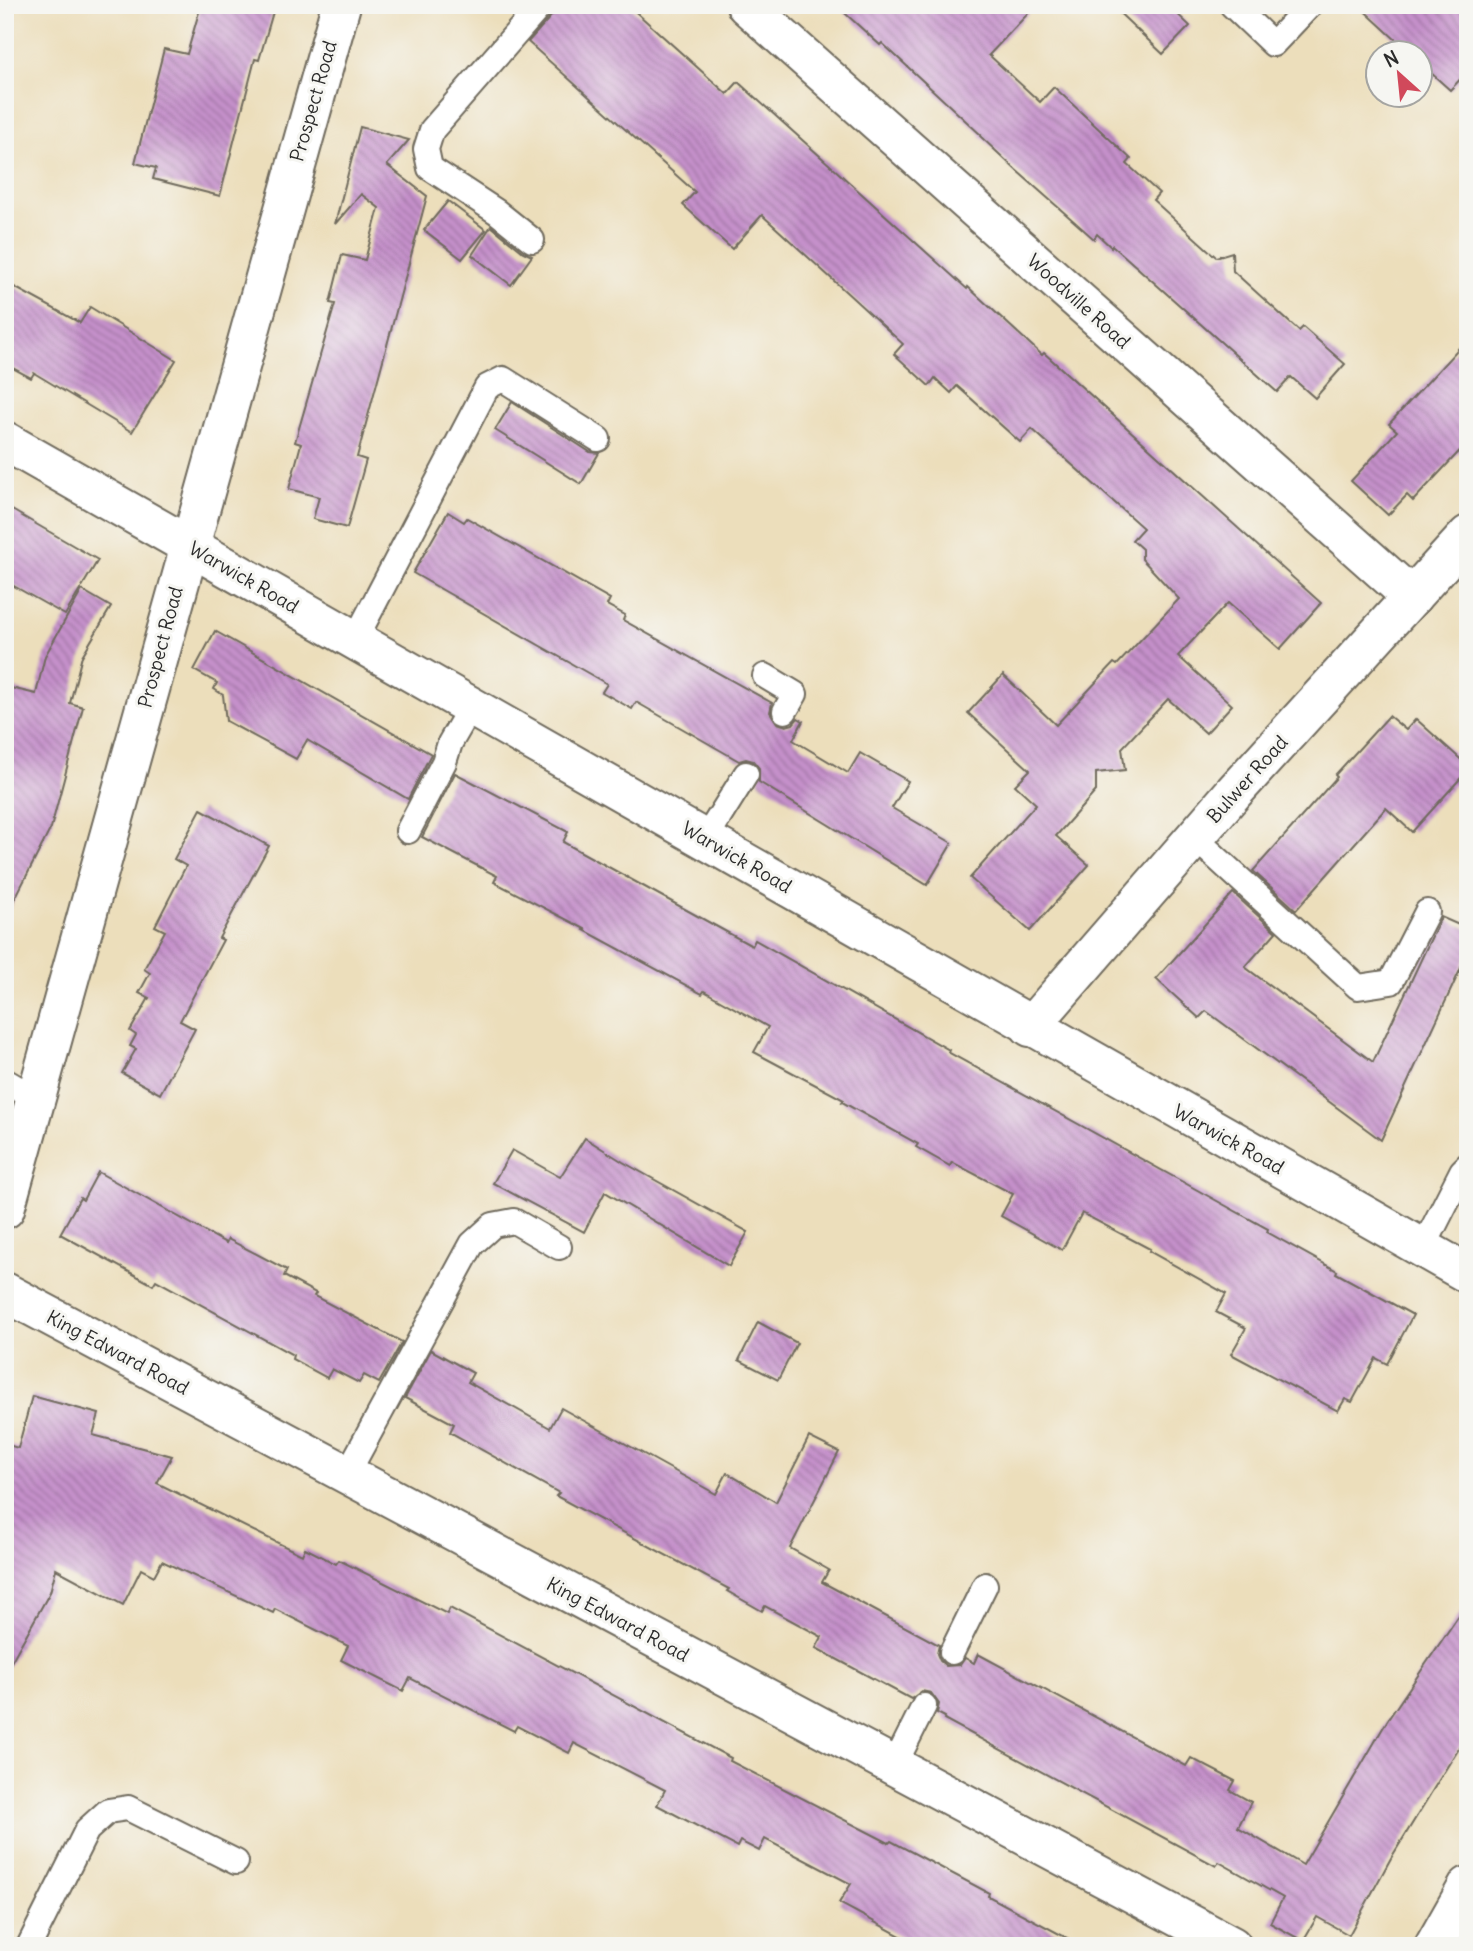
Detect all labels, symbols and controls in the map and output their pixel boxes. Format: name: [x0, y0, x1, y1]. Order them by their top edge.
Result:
street label: Prospect Road: [284, 38, 342, 164]
north arrow: [1364, 38, 1434, 108]
text: N: [1380, 45, 1403, 73]
street label: Woodville Road: [1023, 248, 1135, 354]
street label: Warwick Road: [185, 536, 303, 618]
street label: Prospect Road: [132, 584, 188, 710]
street label: Bulwer Road: [1201, 730, 1293, 828]
street label: Warwick Road: [678, 816, 796, 898]
street label: Warwick Road: [1169, 1099, 1289, 1179]
street label: King Edward Road: [43, 1304, 193, 1400]
street label: King Edward Road: [543, 1571, 693, 1667]

